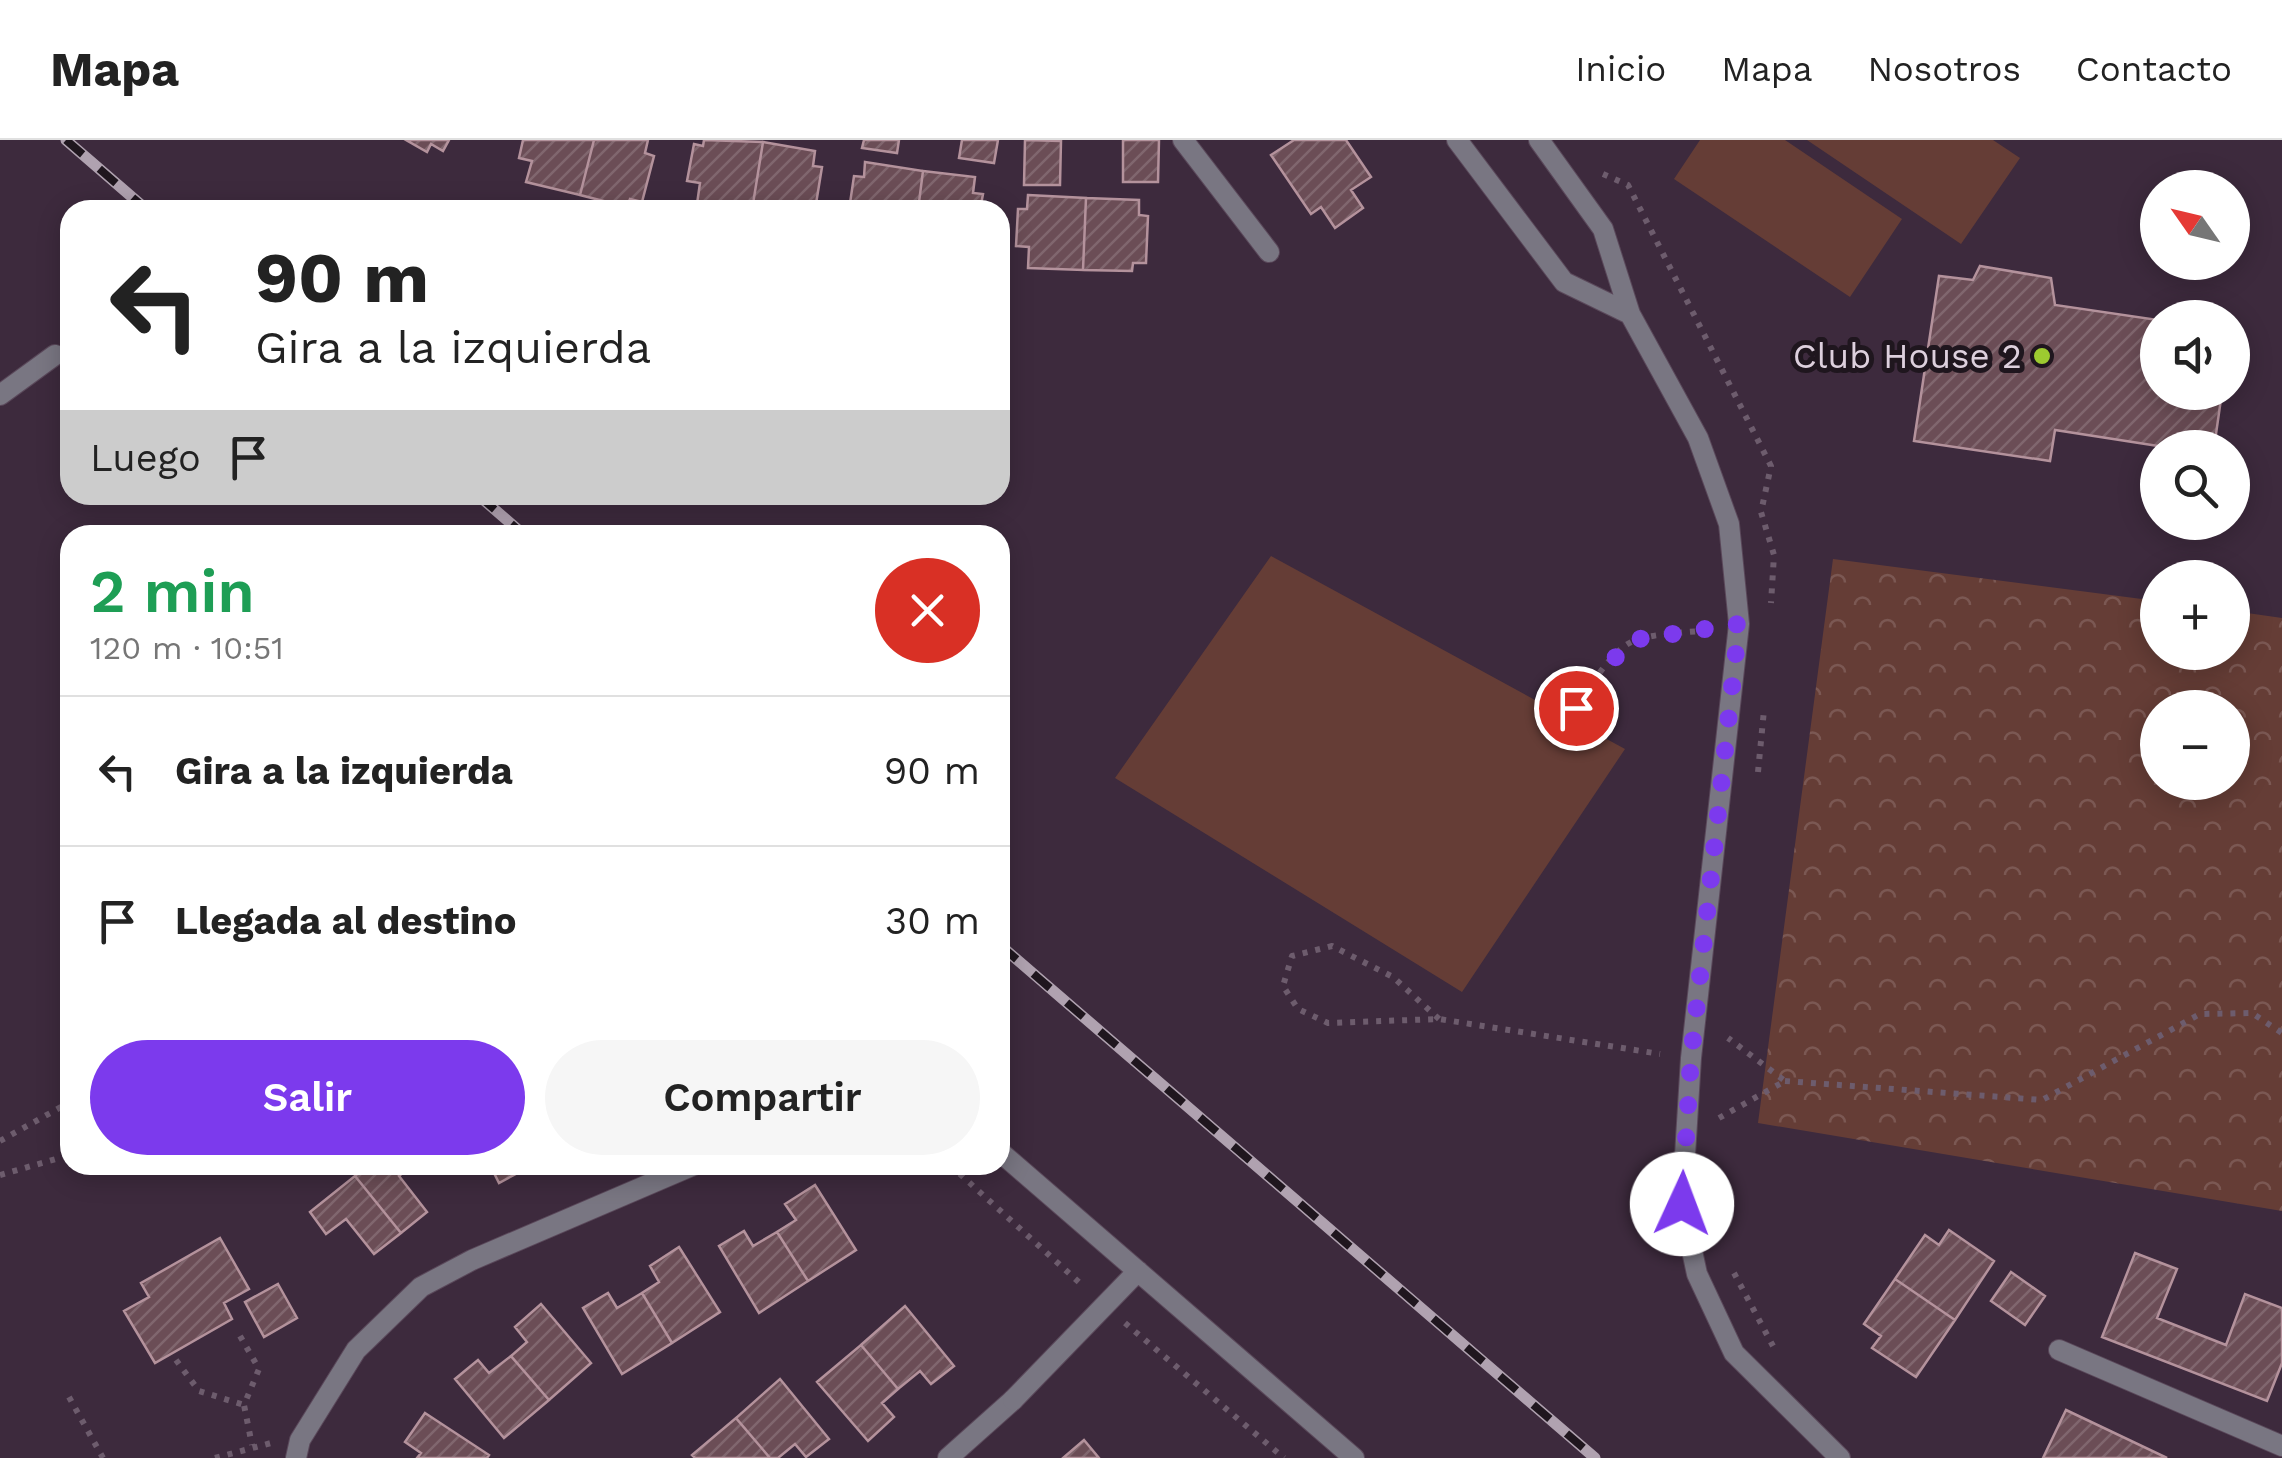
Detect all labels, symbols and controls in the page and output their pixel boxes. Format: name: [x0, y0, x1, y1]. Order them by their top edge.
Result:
text: Mapa: [50, 41, 179, 98]
text: Inicio: [1575, 48, 1666, 90]
text: Mapa: [1721, 48, 1812, 90]
text: Nosotros: [1867, 48, 2021, 90]
text: Contacto: [2076, 48, 2232, 90]
north arrow: [2140, 170, 2250, 280]
map controls: [2140, 170, 2250, 800]
text: 90 m: [255, 237, 429, 319]
icon: left: [90, 240, 220, 370]
button: sound: [2140, 300, 2250, 410]
text: Gira a la izquierda: [255, 321, 651, 374]
place label: Club House 2: [1793, 335, 2022, 377]
marker: Club House 2: [2031, 345, 2053, 367]
icon: arrive: [221, 430, 276, 485]
button: search: [2140, 430, 2250, 540]
text: Luego: [90, 436, 201, 480]
text: 2 min: [90, 556, 255, 627]
button: close: [875, 558, 980, 663]
button: +: [2140, 560, 2250, 670]
text: 120 m · 10:51: [90, 629, 284, 667]
pin: [1534, 666, 1619, 751]
icon: arrive: [1549, 681, 1604, 736]
button: −: [2140, 690, 2250, 800]
icon: left: [90, 744, 145, 799]
text: Gira a la izquierda: [175, 749, 513, 793]
text: 90 m: [884, 749, 980, 793]
icon: arrive: [90, 894, 145, 949]
text: Llegada al destino: [175, 899, 517, 943]
text: 30 m: [885, 899, 980, 943]
button: Salir: [90, 1040, 525, 1155]
button: Compartir: [545, 1040, 980, 1155]
position arrow: [1630, 1152, 1734, 1256]

